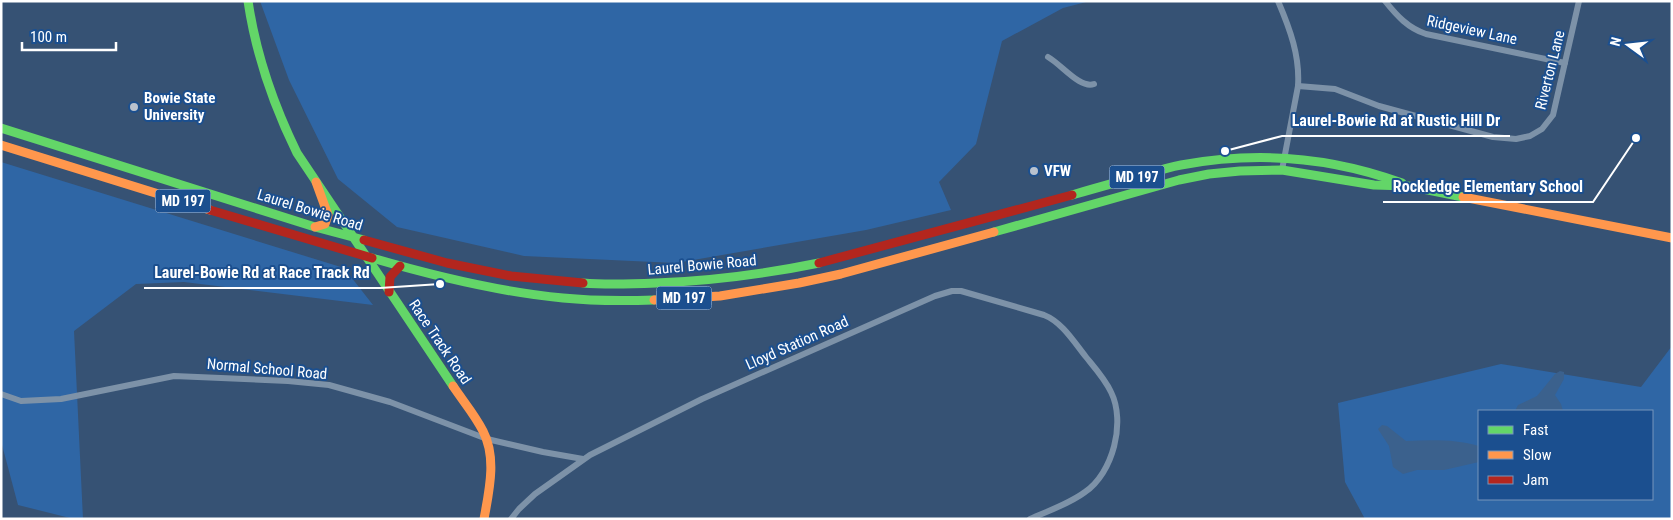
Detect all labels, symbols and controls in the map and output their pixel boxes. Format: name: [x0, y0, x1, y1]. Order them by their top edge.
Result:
street label: Ridgeview Lane: [1425, 12, 1519, 48]
scale bar: [22, 20, 116, 52]
north arrow: [1603, 20, 1653, 70]
text: 100 m: [30, 28, 67, 46]
street label: Riverton Lane: [1531, 29, 1569, 111]
text: N: [1607, 35, 1624, 48]
place label: Bowie State University: [144, 89, 215, 124]
marker: Bowie State University: [128, 101, 140, 113]
callout: Laurel-Bowie Rd at Rustic Hill Dr: [1282, 105, 1510, 136]
text: Laurel-Bowie Rd at Rustic Hill Dr: [1292, 111, 1500, 130]
place label: VFW: [1044, 162, 1071, 180]
marker: VFW: [1028, 165, 1040, 177]
road number: MD 197: [1110, 166, 1164, 188]
callout: Rockledge Elementary School: [1383, 171, 1593, 202]
text: Rockledge Elementary School: [1393, 177, 1583, 196]
street label: Laurel Bowie Road: [255, 185, 365, 235]
road number: MD 197: [156, 190, 210, 212]
street label: Laurel Bowie Road: [647, 251, 757, 279]
callout: Laurel-Bowie Rd at Race Track Rd: [144, 257, 380, 288]
text: Laurel-Bowie Rd at Race Track Rd: [154, 263, 370, 282]
road number: MD 197: [656, 286, 712, 310]
street label: Race Track Road: [405, 296, 475, 388]
street label: Lloyd Station Road: [743, 312, 851, 374]
street label: Normal School Road: [206, 355, 328, 383]
legend: [1478, 410, 1653, 500]
text: Fast: [1523, 421, 1548, 439]
text: Slow: [1523, 446, 1552, 464]
text: Jam: [1523, 471, 1549, 489]

